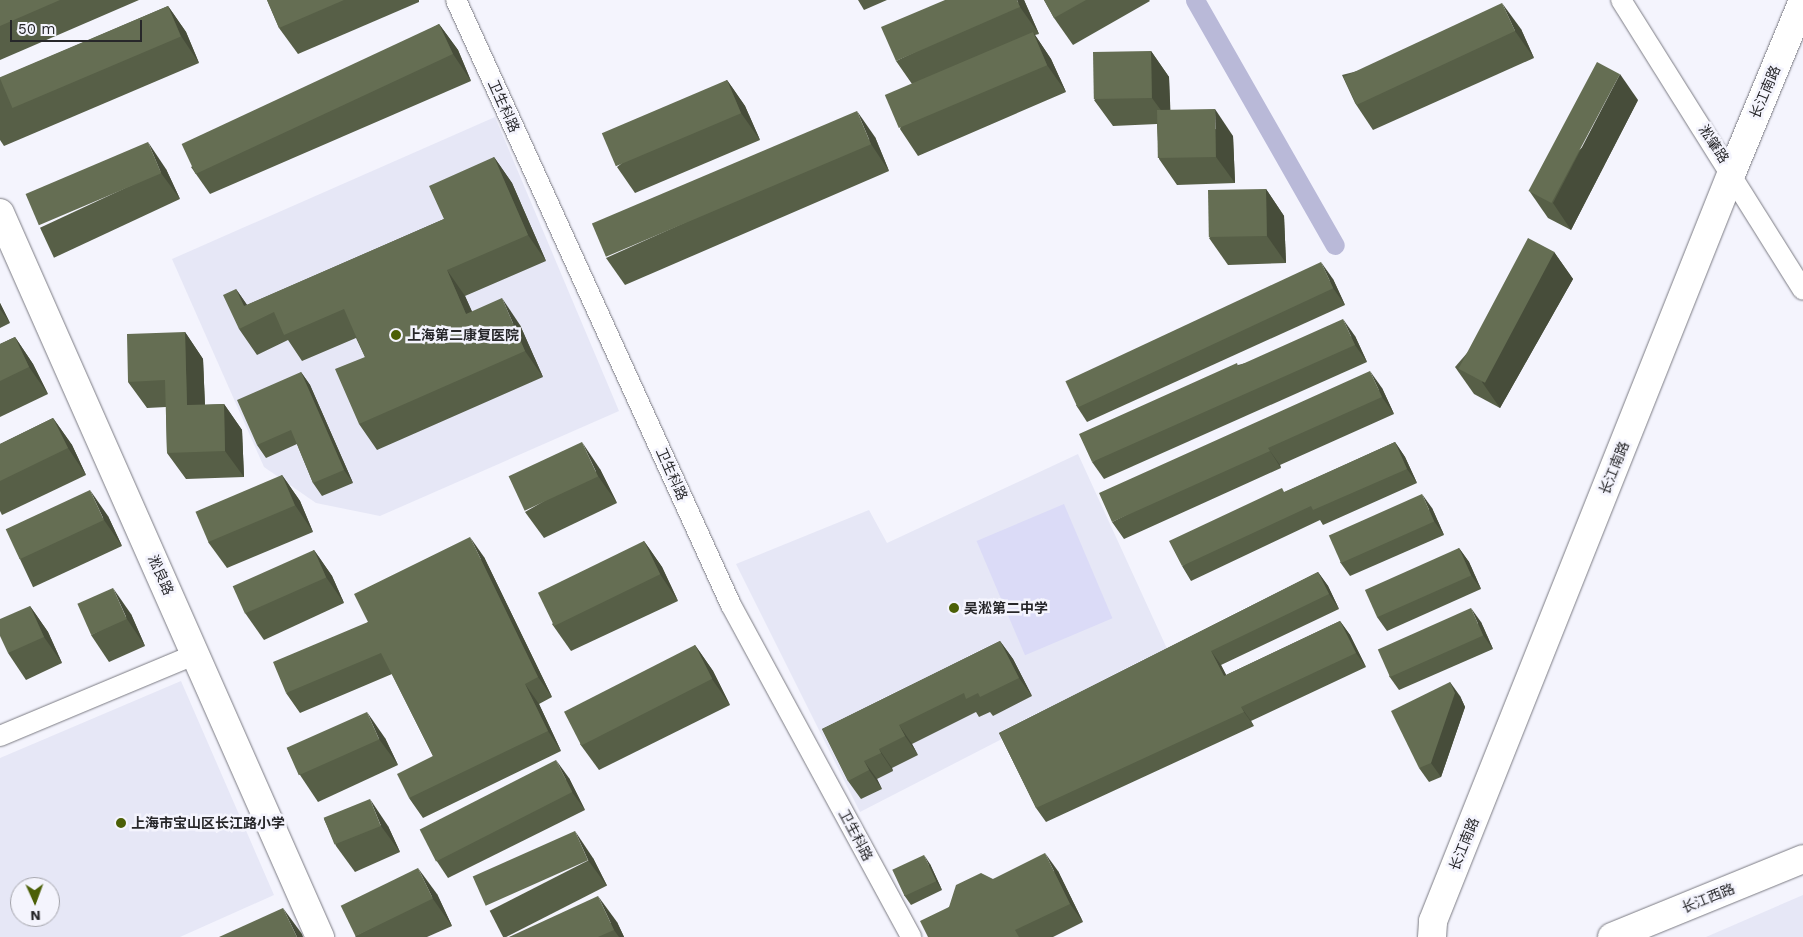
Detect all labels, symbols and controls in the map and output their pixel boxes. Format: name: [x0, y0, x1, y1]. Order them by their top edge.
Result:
scale bar: [12, 10, 145, 42]
text: 50 m: [18, 20, 55, 38]
street label: 长江南路: [1746, 63, 1784, 121]
street label: 卫生科路: [485, 77, 523, 135]
street label: 淞肇路: [1696, 122, 1732, 166]
place label: 上海第二康复医院: [407, 327, 519, 343]
marker: 上海第二康复医院: [389, 328, 403, 342]
street label: 长江南路: [1596, 439, 1632, 497]
street label: 卫生科路: [653, 445, 691, 503]
street label: 淞良路: [145, 552, 177, 598]
place label: 吴淞第二中学: [964, 600, 1048, 616]
marker: 吴淞第二中学: [948, 602, 960, 614]
street label: 卫生科路: [835, 806, 877, 864]
place label: 上海市宝山区长江路小学: [131, 815, 285, 831]
street label: 长江南路: [1446, 815, 1482, 873]
marker: 上海市宝山区长江路小学: [115, 817, 127, 829]
north arrow: [10, 877, 60, 927]
street label: 长江西路: [1679, 880, 1737, 916]
text: N: [30, 908, 41, 924]

